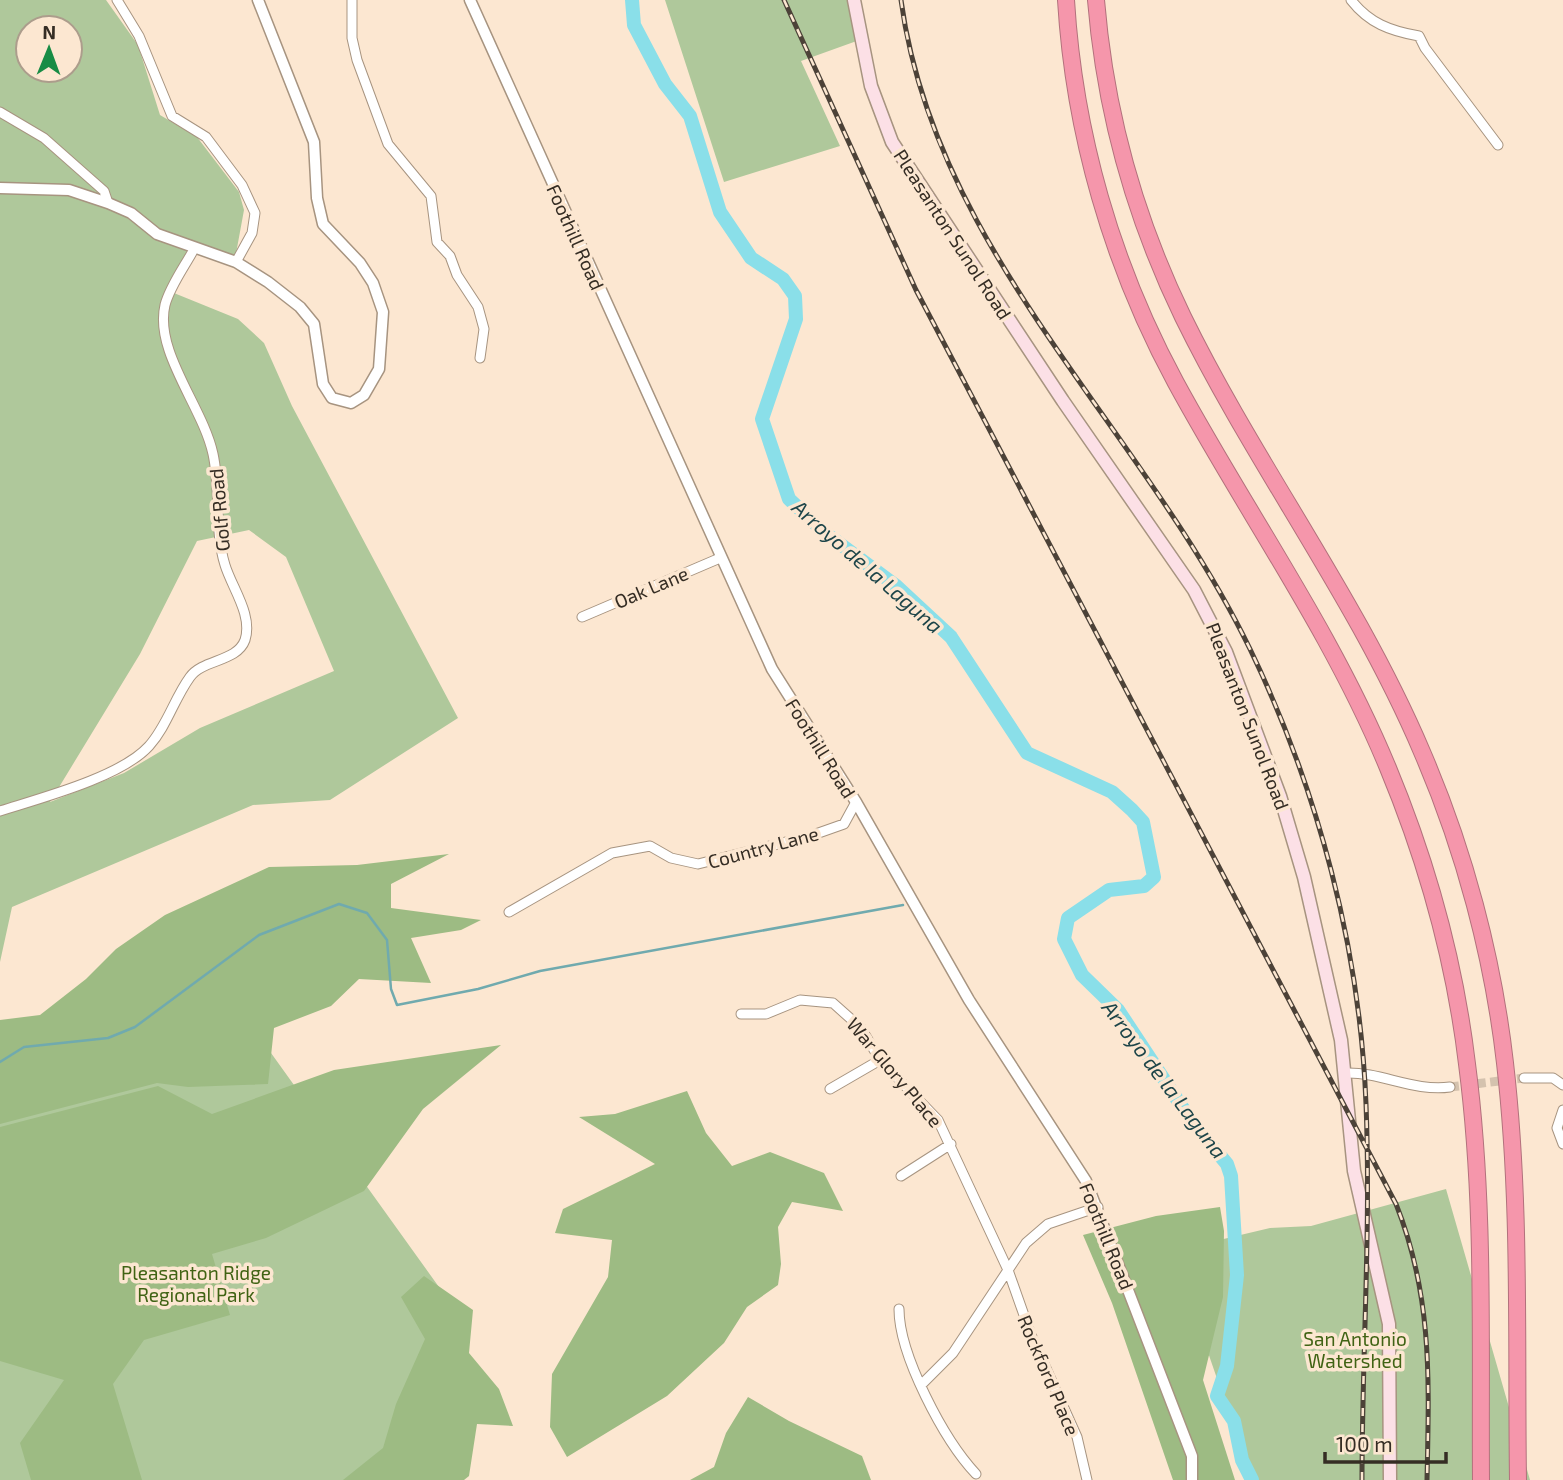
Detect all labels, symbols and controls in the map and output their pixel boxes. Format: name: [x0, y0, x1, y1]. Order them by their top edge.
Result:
north arrow: [14, 14, 84, 84]
text: N: [42, 20, 56, 43]
street label: Pleasanton Sunol Road: [889, 145, 1017, 323]
street label: Foothill Road: [542, 181, 610, 293]
street label: Golf Road: [204, 468, 234, 552]
water label: Arroyo de la Laguna: [786, 493, 948, 639]
street label: Oak Lane: [610, 561, 692, 613]
street label: Pleasanton Sunol Road: [1202, 619, 1294, 813]
street label: Foothill Road: [781, 694, 861, 802]
street label: Country Lane: [705, 821, 821, 873]
water label: Arroyo de la Laguna: [1096, 994, 1232, 1163]
street label: War Glory Place: [842, 1012, 948, 1132]
street label: Foothill Road: [1075, 1179, 1139, 1293]
park label: Pleasanton Ridge Regional Park: [121, 1261, 271, 1306]
street label: Rockford Place: [1013, 1311, 1085, 1439]
park label: San Antonio Watershed: [1303, 1327, 1407, 1372]
scale bar: [1325, 1420, 1446, 1464]
text: 100 m: [1336, 1431, 1393, 1456]

